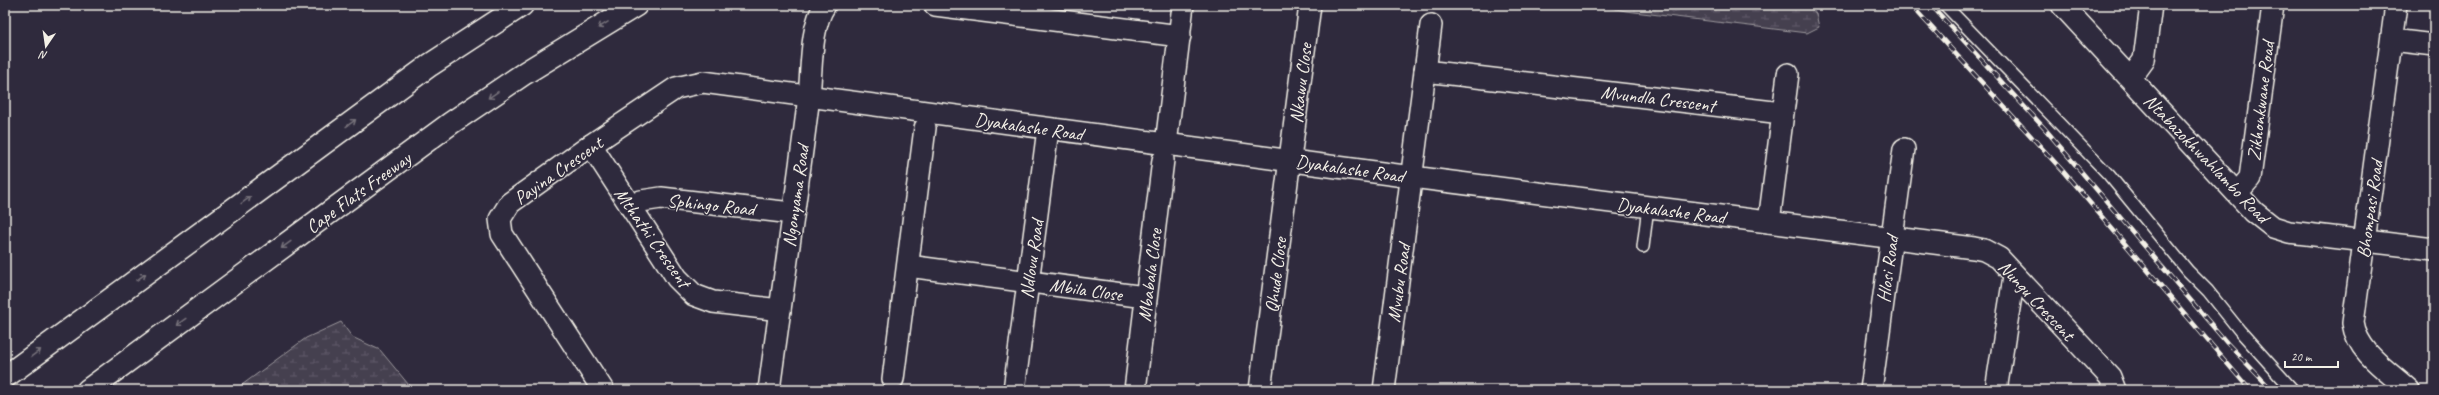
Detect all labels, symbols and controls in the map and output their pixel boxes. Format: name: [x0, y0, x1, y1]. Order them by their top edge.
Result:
one-way arrow: [597, 21, 609, 29]
north arrow: [26, 26, 66, 66]
street label: Zikhonkwane Road: [2242, 37, 2281, 162]
street label: Nkawu Close: [1284, 40, 1318, 124]
text: N: [37, 48, 49, 63]
street label: Mvundla Crescent: [1599, 80, 1719, 118]
street label: Ntabazokhwahlambo Road: [2139, 89, 2277, 231]
one-way arrow: [488, 91, 499, 99]
street label: Dyakalashe Road: [973, 108, 1087, 147]
one-way arrow: [345, 119, 356, 127]
street label: Payina Crescent: [509, 130, 609, 210]
street label: Ngonyama Road: [777, 140, 815, 249]
street label: Cape Flats Freeway: [301, 146, 417, 239]
street label: Dyakalashe Road: [1294, 150, 1408, 189]
street label: Bhompasi Road: [2351, 155, 2389, 259]
street label: Mthathi Crescent: [609, 183, 697, 294]
street label: Sphingo Road: [666, 188, 759, 222]
street label: Dyakalashe Road: [1615, 192, 1729, 230]
one-way arrow: [240, 196, 251, 204]
street label: Ndlovu Road: [1015, 215, 1050, 300]
street label: Mbabala Close: [1132, 226, 1168, 323]
street label: Hlosi Road: [1871, 232, 1905, 304]
street label: Qhude Close: [1259, 234, 1293, 314]
street label: Mvubu Road: [1382, 240, 1417, 324]
one-way arrow: [280, 241, 291, 249]
street label: Nungu Crescent: [1993, 255, 2081, 347]
one-way arrow: [136, 272, 147, 281]
street label: Mbila Close: [1048, 273, 1125, 307]
one-way arrow: [176, 318, 187, 326]
scale bar: [2285, 343, 2338, 369]
one-way arrow: [31, 349, 42, 358]
text: 20 m: [2291, 349, 2313, 365]

